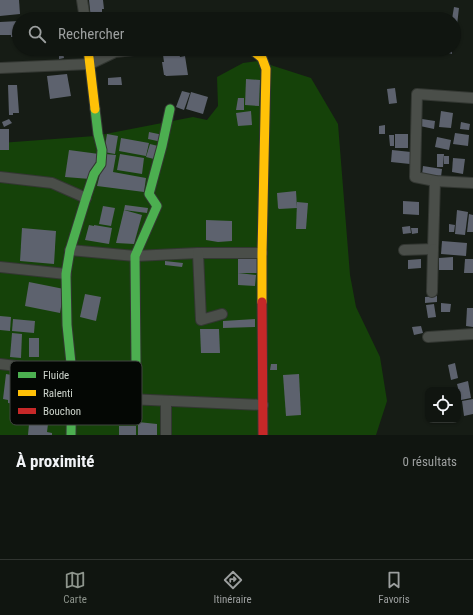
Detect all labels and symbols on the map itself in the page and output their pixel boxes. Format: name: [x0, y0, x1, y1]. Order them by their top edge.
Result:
legend: [10, 361, 142, 425]
text: Fluide: [43, 369, 69, 382]
text: Ralenti: [43, 387, 73, 400]
text: Bouchon: [43, 405, 81, 418]

